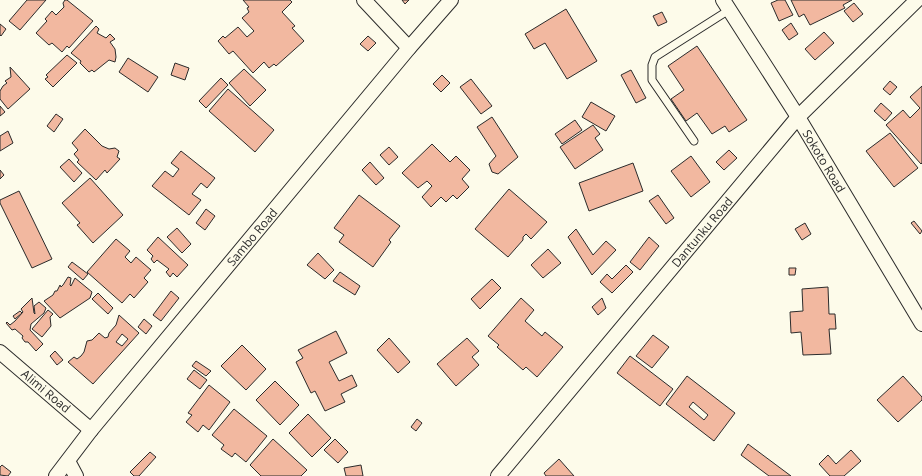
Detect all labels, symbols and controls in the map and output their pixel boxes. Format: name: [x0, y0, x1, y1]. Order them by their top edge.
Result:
street label: Sokoto Road: [799, 126, 849, 196]
street label: Dantunku Road: [667, 193, 737, 271]
street label: Sambo Road: [223, 204, 281, 270]
street label: Alimi Road: [18, 365, 74, 417]

